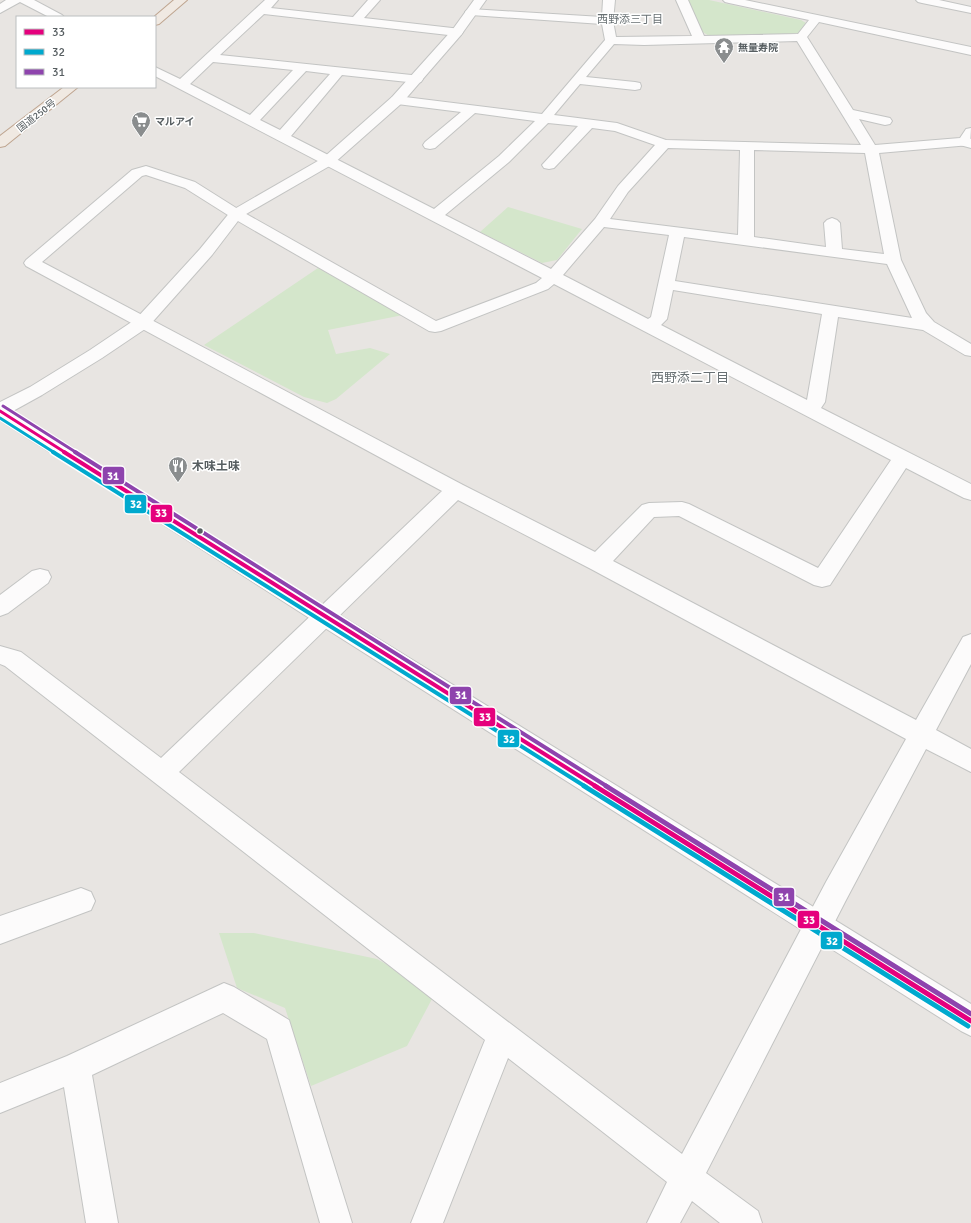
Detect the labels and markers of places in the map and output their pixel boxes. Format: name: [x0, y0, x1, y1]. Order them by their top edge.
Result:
temple icon: 無量寿院: [713, 36, 735, 64]
place label: 無量寿院: [738, 42, 778, 54]
supermarket icon: マルアイ: [130, 110, 152, 138]
place label: マルアイ: [155, 116, 195, 128]
restaurant icon: 木味土味: [167, 455, 189, 483]
place label: 木味土味: [192, 459, 240, 474]
unlabelled marker: [195, 526, 205, 536]

